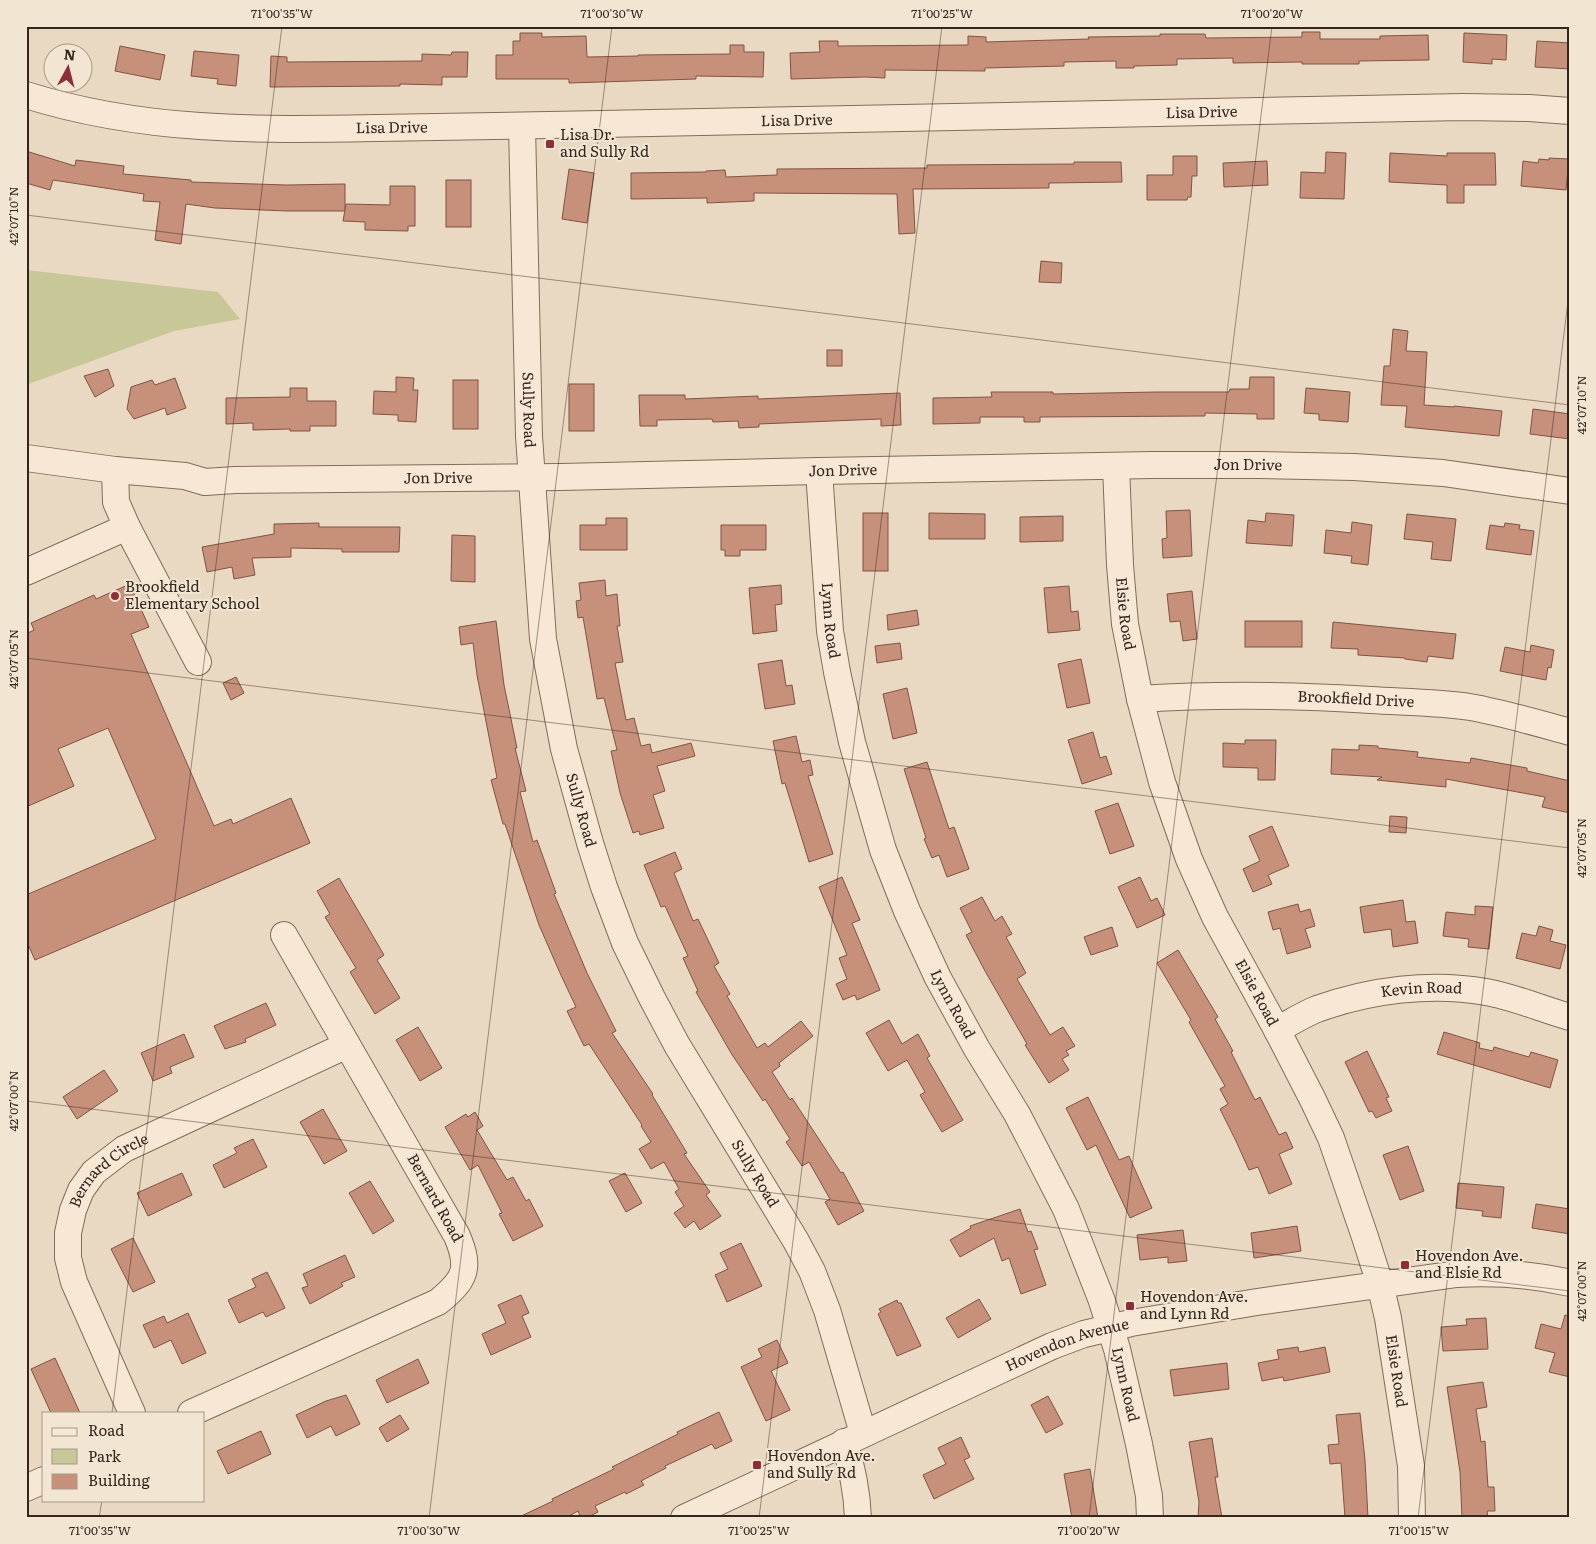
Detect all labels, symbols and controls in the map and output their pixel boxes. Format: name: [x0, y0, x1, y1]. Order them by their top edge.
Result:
text: 71°00'35"W: [251, 4, 313, 22]
text: 71°00'30"W: [581, 4, 643, 22]
text: 71°00'25"W: [911, 4, 973, 22]
text: 71°00'20"W: [1241, 4, 1303, 22]
north arrow: [42, 42, 92, 92]
text: N: [63, 43, 77, 65]
street label: Lisa Drive: [1165, 99, 1238, 123]
street label: Lisa Drive: [761, 107, 833, 131]
street label: Lisa Drive: [355, 114, 428, 138]
place label: Lisa Dr. and Sully Rd: [560, 122, 649, 162]
marker: Lisa Dr. and Sully Rd: [544, 138, 556, 150]
text: 42°07'10"N: [4, 187, 22, 245]
street label: Sully Road: [518, 372, 543, 449]
text: 42°07'10"N: [1572, 376, 1590, 434]
street label: Jon Drive: [1213, 452, 1283, 475]
street label: Jon Drive: [808, 457, 878, 481]
street label: Jon Drive: [403, 465, 473, 488]
place label: Brookfield Elementary School: [125, 574, 260, 614]
street label: Elsie Road: [1111, 576, 1143, 652]
street label: Lynn Road: [817, 582, 847, 660]
marker: Brookfield Elementary School: [109, 590, 121, 602]
text: 42°07'05"N: [4, 629, 22, 689]
street label: Brookfield Drive: [1297, 684, 1415, 712]
street label: Sully Road: [561, 770, 604, 849]
text: 42°07'05"N: [1572, 818, 1590, 878]
street label: Elsie Road: [1230, 954, 1286, 1030]
street label: Lynn Road: [925, 965, 982, 1042]
street label: Kevin Road: [1379, 975, 1463, 1002]
text: 42°07'00"N: [4, 1070, 22, 1132]
street label: Bernard Circle: [62, 1126, 152, 1211]
street label: Sully Road: [727, 1134, 786, 1211]
street label: Bernard Road: [402, 1149, 470, 1246]
place label: Hovendon Ave. and Elsie Rd: [1415, 1243, 1523, 1283]
marker: Hovendon Ave. and Elsie Rd: [1399, 1259, 1411, 1271]
text: 42°07'00"N: [1572, 1260, 1590, 1322]
place label: Hovendon Ave. and Lynn Rd: [1140, 1284, 1248, 1324]
marker: Hovendon Ave. and Lynn Rd: [1124, 1300, 1136, 1312]
street label: Hovendon Avenue: [1001, 1311, 1131, 1376]
street label: Elsie Road: [1381, 1333, 1415, 1409]
street label: Lynn Road: [1107, 1344, 1146, 1424]
legend: [42, 1412, 205, 1502]
text: Road: [88, 1418, 124, 1441]
place label: Hovendon Ave. and Sully Rd: [767, 1443, 875, 1483]
text: Park: [88, 1444, 122, 1467]
marker: Hovendon Ave. and Sully Rd: [751, 1459, 763, 1471]
text: Building: [88, 1468, 150, 1491]
text: 71°00'35"W: [69, 1521, 131, 1539]
text: 71°00'30"W: [398, 1521, 460, 1539]
text: 71°00'25"W: [728, 1521, 790, 1539]
text: 71°00'20"W: [1058, 1521, 1120, 1539]
text: 71°00'15"W: [1389, 1521, 1449, 1539]

